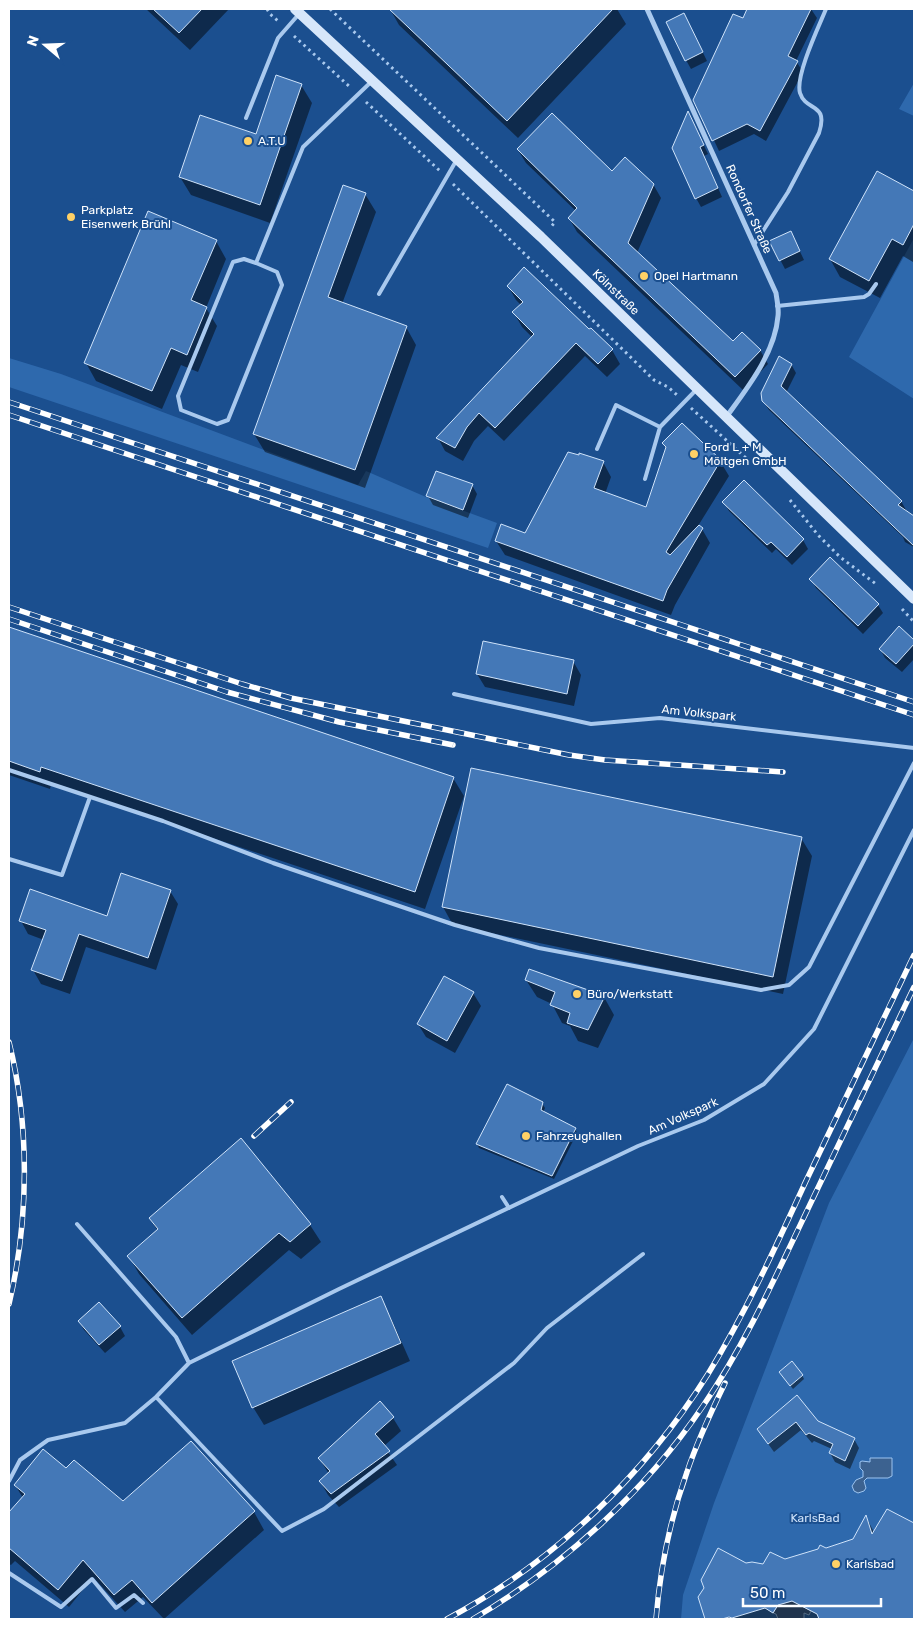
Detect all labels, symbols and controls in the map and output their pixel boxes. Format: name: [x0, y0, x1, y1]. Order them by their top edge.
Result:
north arrow: [20, 20, 70, 70]
text: N: [24, 33, 43, 48]
place label: A.T.U: [258, 134, 286, 148]
marker: A.T.U: [242, 135, 254, 147]
street label: Rondorfer Straße: [723, 162, 775, 256]
place label: Parkplatz Eisenwerk Brühl: [81, 203, 171, 231]
marker: Parkplatz Eisenwerk Brühl: [65, 211, 77, 223]
street label: Kölnstraße: [590, 266, 642, 318]
place label: Opel Hartmann: [654, 269, 738, 283]
marker: Opel Hartmann: [638, 270, 650, 282]
place label: Ford L + M Möltgen GmbH: [704, 440, 787, 468]
marker: Ford L + M Möltgen GmbH: [688, 448, 700, 460]
street label: Am Volkspark: [661, 702, 738, 724]
place label: Büro/Werkstatt: [587, 987, 673, 1001]
marker: Büro/Werkstatt: [571, 988, 583, 1000]
street label: Am Volkspark: [646, 1094, 721, 1138]
place label: Fahrzeughallen: [536, 1129, 622, 1143]
marker: Fahrzeughallen: [520, 1130, 532, 1142]
park label: KarlsBad: [790, 1511, 840, 1525]
place label: Karlsbad: [846, 1557, 894, 1571]
marker: Karlsbad: [830, 1558, 842, 1570]
scale bar: [743, 1576, 880, 1608]
text: 50 m: [750, 1584, 785, 1602]

